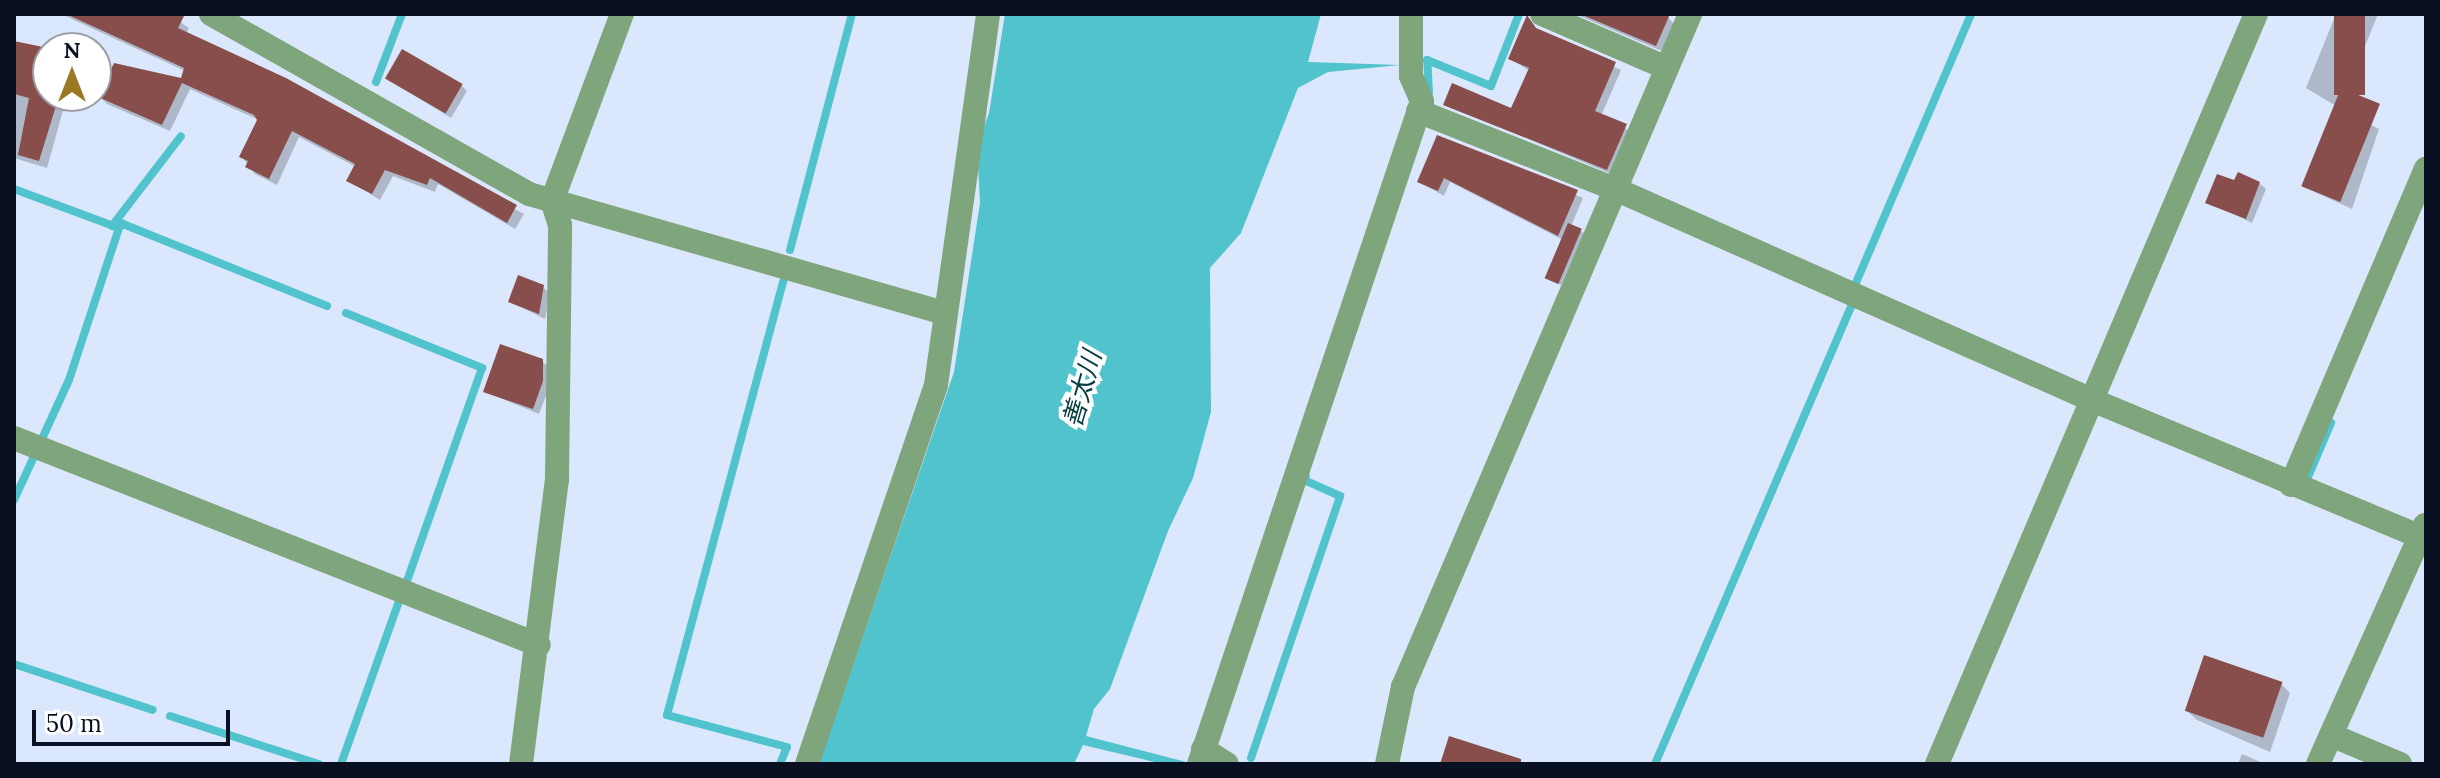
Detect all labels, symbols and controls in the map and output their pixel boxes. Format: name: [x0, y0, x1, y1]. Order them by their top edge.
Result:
north arrow: [32, 32, 112, 112]
text: N: [63, 36, 81, 64]
water label: 善太川: [1056, 347, 1108, 431]
scale bar: [36, 694, 234, 744]
text: 50 m: [46, 708, 102, 739]

